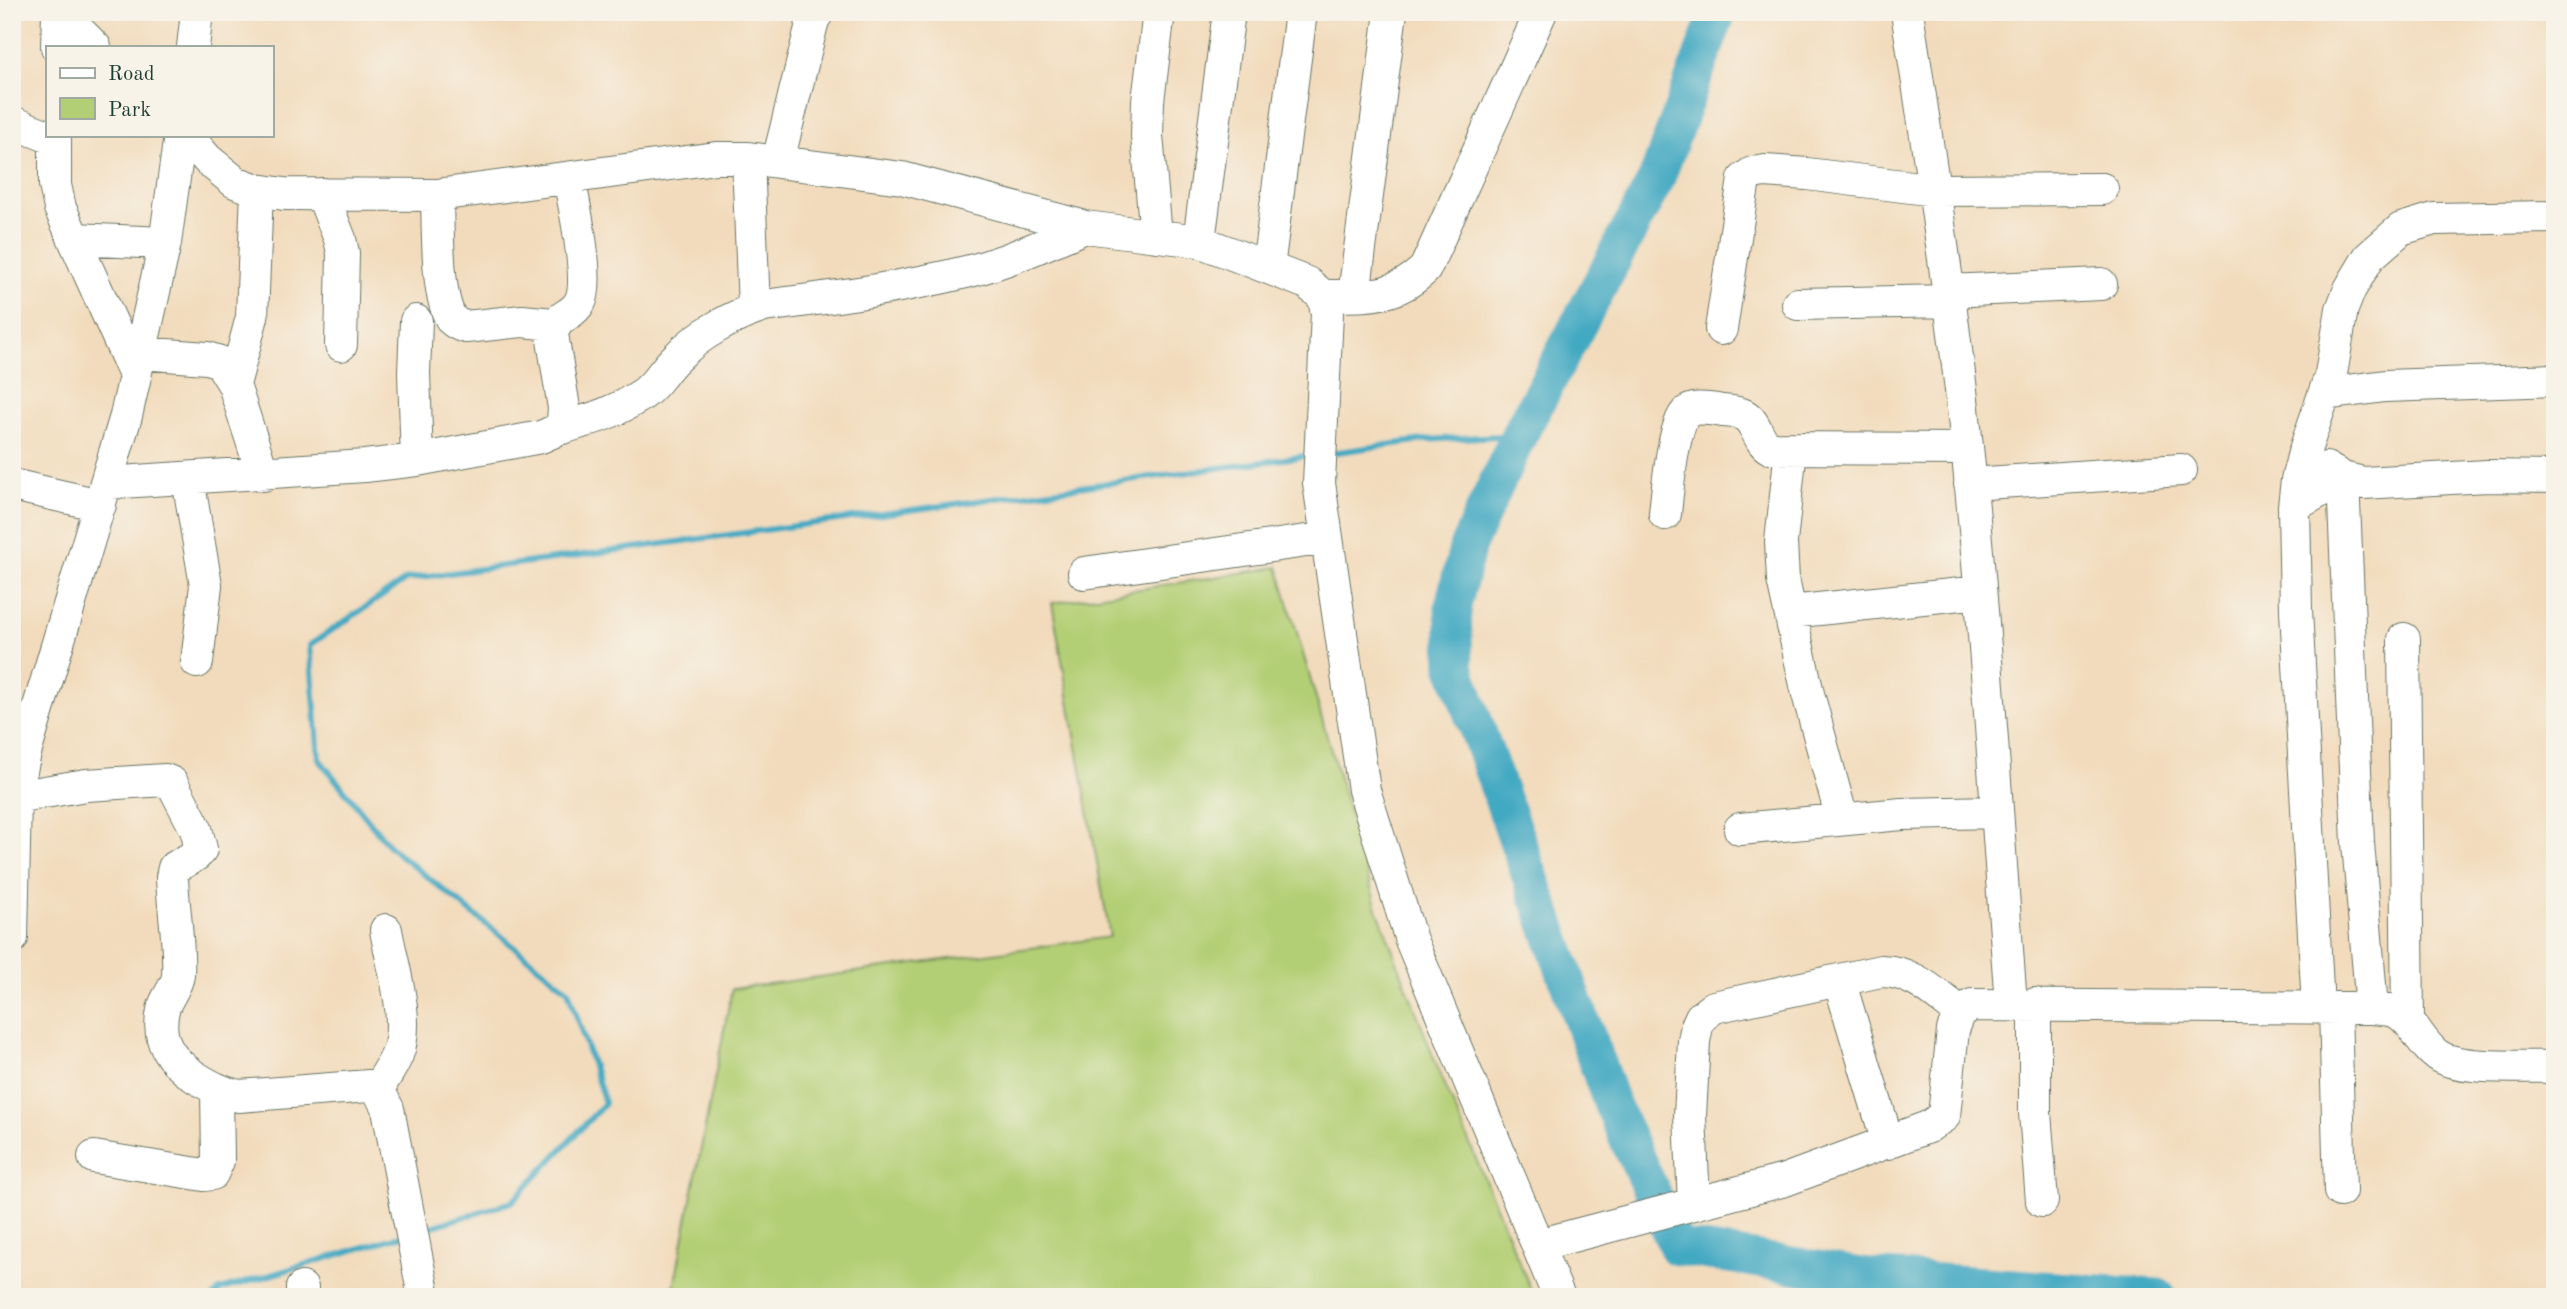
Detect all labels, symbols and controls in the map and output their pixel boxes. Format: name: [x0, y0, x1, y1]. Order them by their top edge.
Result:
legend: [46, 46, 273, 136]
text: Road: [108, 64, 155, 85]
text: Park: [108, 100, 151, 121]

